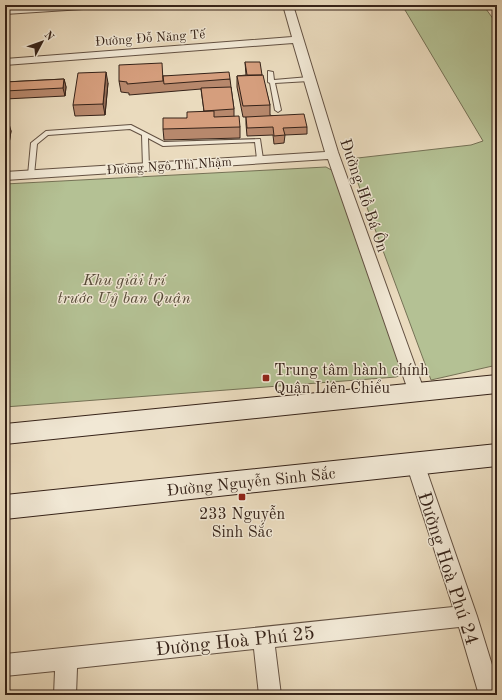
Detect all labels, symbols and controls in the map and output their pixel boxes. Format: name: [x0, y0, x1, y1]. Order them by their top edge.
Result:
north arrow: [22, 22, 62, 62]
street label: Đường Đỗ Năng Tế: [95, 28, 207, 49]
text: N: [42, 30, 56, 44]
street label: Đường Hồ Bá Ôn: [336, 136, 394, 255]
street label: Đường Ngô Thì Nhậm: [106, 156, 232, 177]
park label: Khu giải trí trước Uỷ ban Quận: [57, 273, 191, 307]
place label: Trung tâm hành chính Quận Liên Chiểu: [274, 363, 429, 397]
marker: Trung tâm hành chính Quận Liên Chiểu: [261, 373, 271, 383]
street label: Đường Nguyễn Sinh Sắc: [166, 463, 336, 500]
street label: Đường Hoà Phú 24: [413, 490, 480, 648]
marker: 233 Nguyễn Sinh Sắc: [237, 492, 247, 502]
place label: 233 Nguyễn Sinh Sắc: [199, 504, 285, 541]
street label: Đường Hoà Phú 25: [155, 625, 316, 660]

